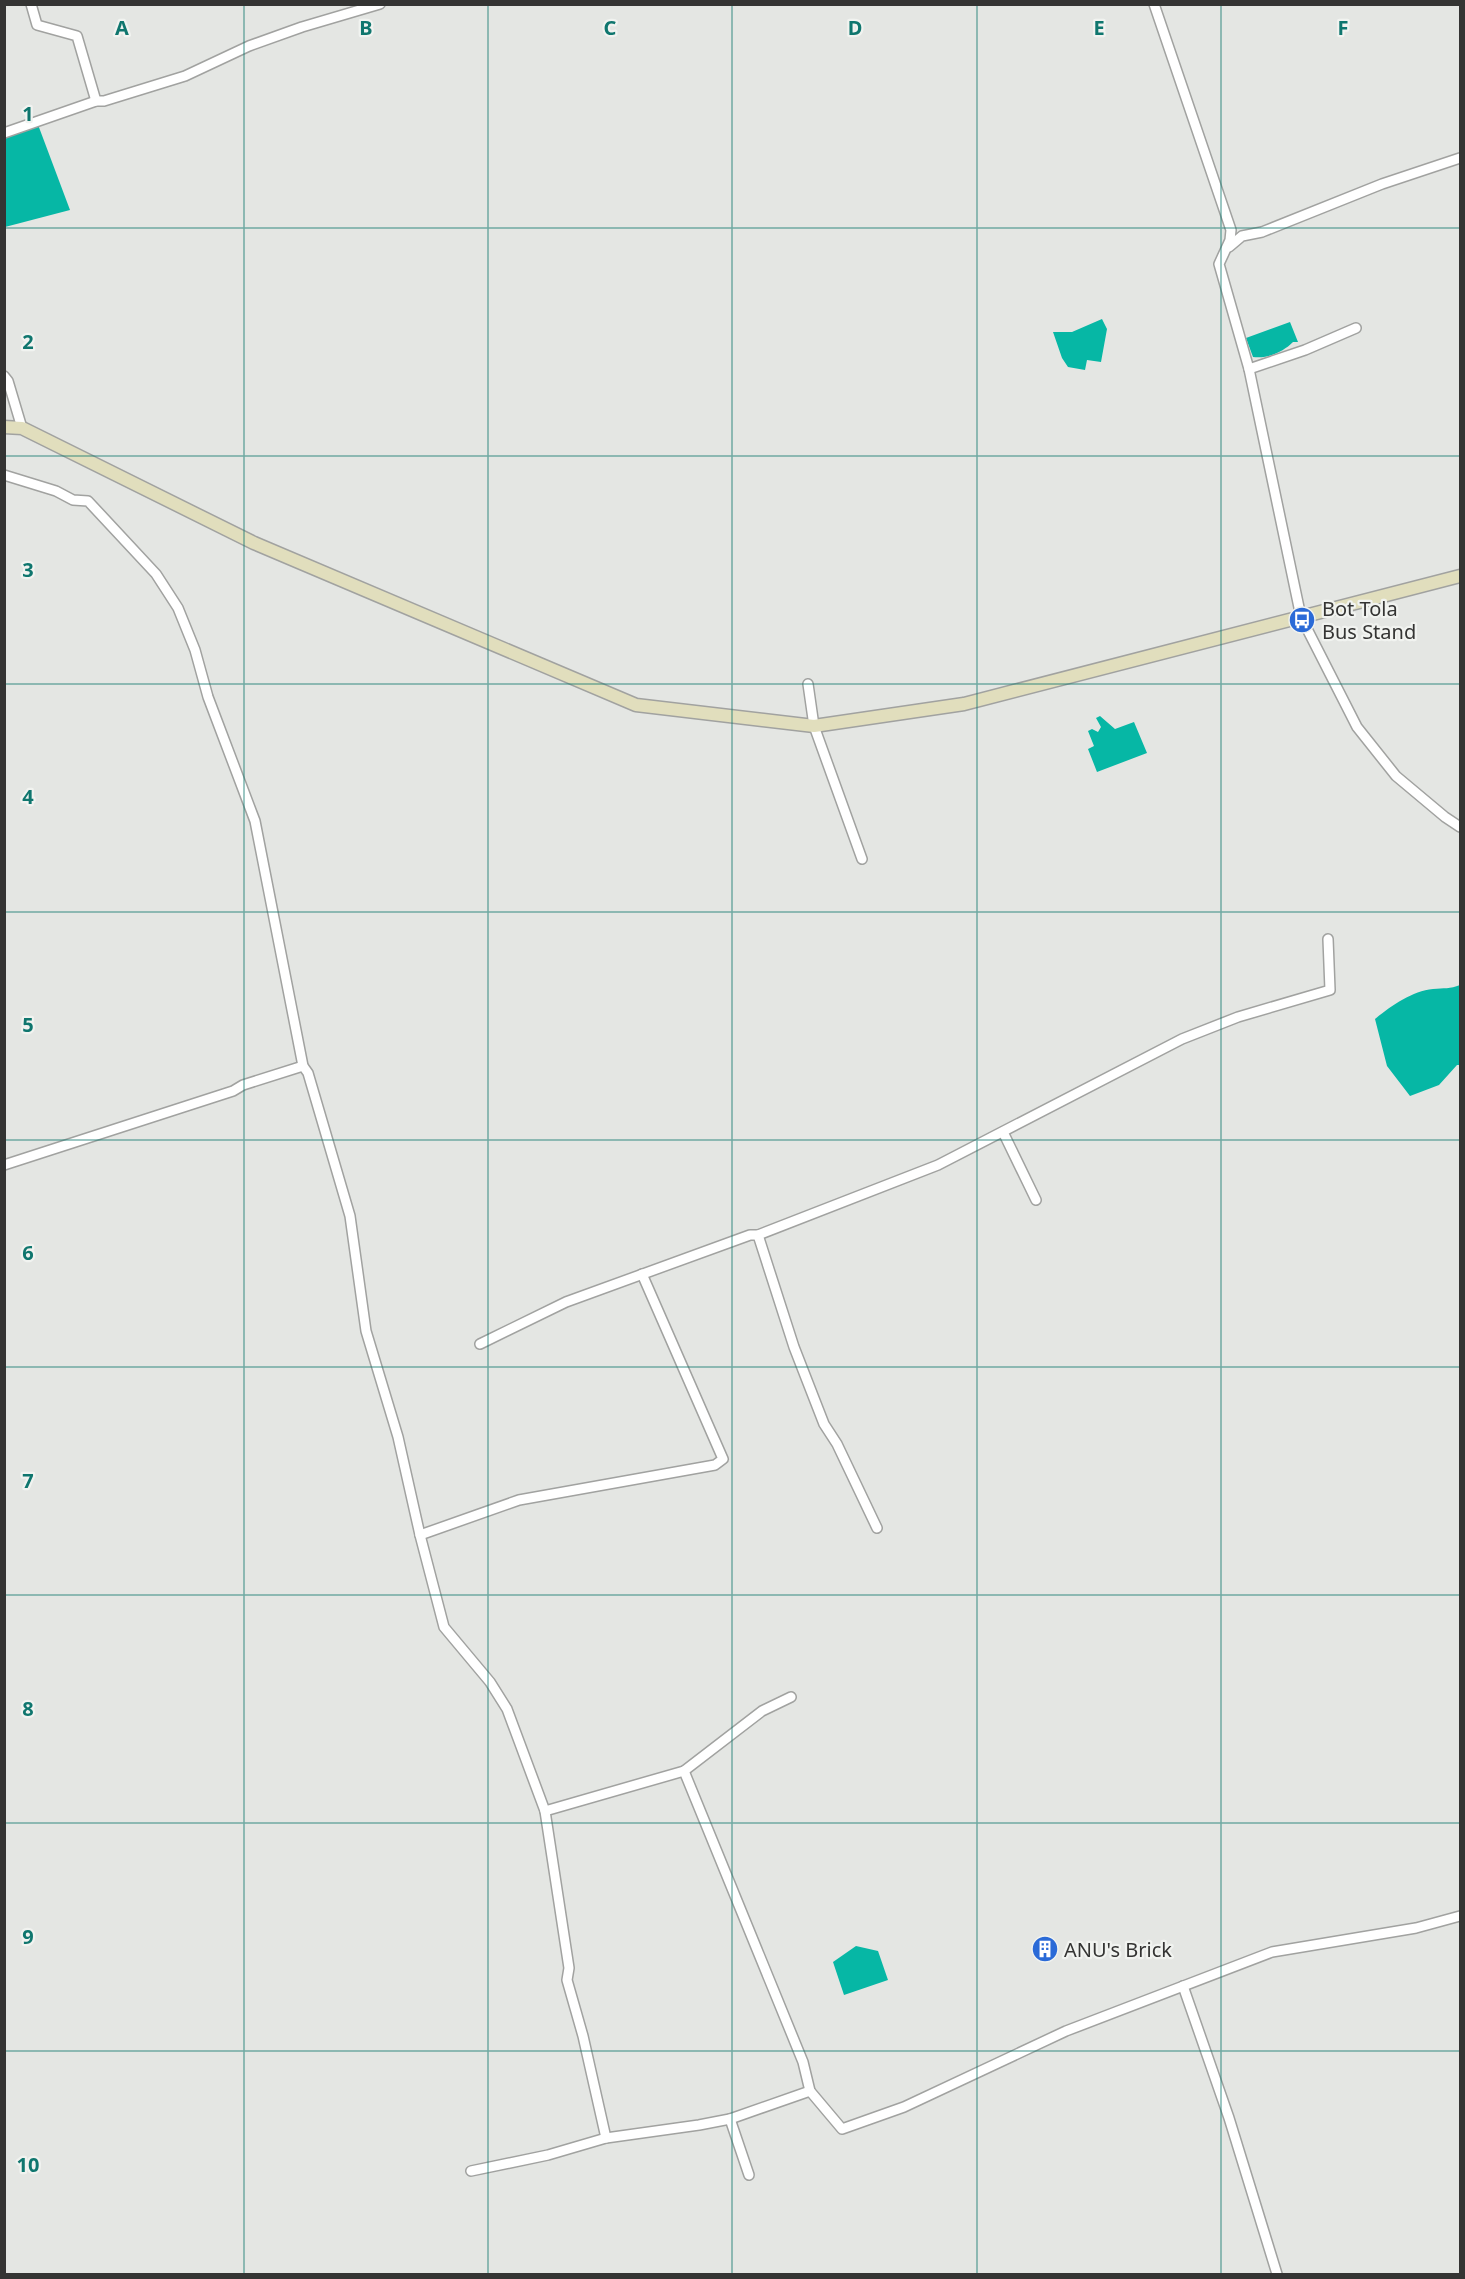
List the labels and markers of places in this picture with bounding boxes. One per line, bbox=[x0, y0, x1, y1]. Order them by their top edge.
place label: Bot Tola Bus Stand bbox=[1322, 595, 1416, 645]
bus stop icon: Bot Tola Bus Stand bbox=[1287, 605, 1317, 635]
building icon: ANU's Brick bbox=[1030, 1934, 1060, 1964]
place label: ANU's Brick bbox=[1064, 1936, 1172, 1963]

